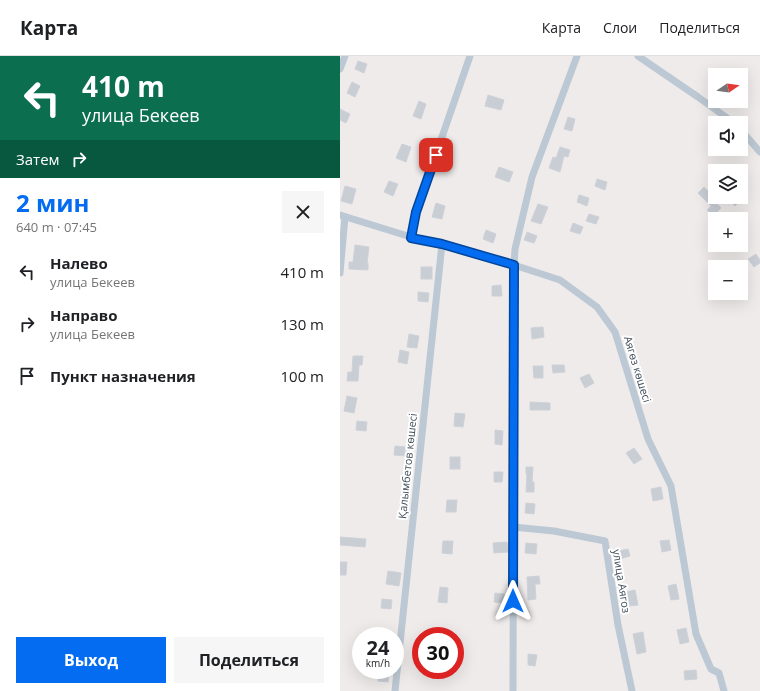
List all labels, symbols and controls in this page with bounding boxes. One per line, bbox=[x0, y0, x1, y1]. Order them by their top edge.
text: Карта bbox=[20, 15, 78, 41]
text: Карта bbox=[542, 18, 581, 37]
text: Слои bbox=[603, 18, 637, 37]
text: Поделиться bbox=[659, 18, 740, 37]
text: 410 m bbox=[82, 67, 165, 105]
north arrow bbox=[708, 68, 748, 108]
map controls bbox=[708, 68, 748, 300]
icon: left bbox=[16, 72, 68, 124]
text: улица Бекеев bbox=[82, 103, 200, 127]
button: sound bbox=[708, 116, 748, 156]
pin bbox=[419, 138, 453, 172]
icon: arrive bbox=[425, 144, 447, 166]
icon: right bbox=[68, 148, 90, 170]
text: Затем bbox=[16, 149, 60, 169]
button: layers bbox=[708, 164, 748, 204]
text: 2 мин bbox=[16, 186, 89, 219]
button: close bbox=[282, 191, 324, 233]
button: + bbox=[708, 212, 748, 252]
text: 640 m · 07:45 bbox=[16, 218, 97, 236]
text: Налево bbox=[50, 253, 108, 273]
button: − bbox=[708, 260, 748, 300]
icon: left bbox=[16, 261, 38, 283]
text: 410 m bbox=[280, 262, 324, 282]
text: улица Бекеев bbox=[50, 273, 135, 291]
text: Направо bbox=[50, 305, 118, 325]
icon: right bbox=[16, 313, 38, 335]
text: 130 m bbox=[280, 314, 324, 334]
text: улица Бекеев bbox=[50, 325, 135, 343]
street label: Аягөз көшесі bbox=[621, 334, 655, 404]
icon: arrive bbox=[16, 365, 38, 387]
text: Пункт назначения bbox=[50, 366, 196, 386]
text: 100 m bbox=[280, 366, 324, 386]
street label: Қалымбетов көшесі bbox=[394, 412, 420, 520]
street label: улица Аягоз bbox=[610, 548, 634, 614]
position arrow bbox=[492, 580, 534, 622]
speed limit sign: 30 bbox=[412, 627, 464, 679]
text: 24 bbox=[367, 634, 389, 661]
button: Выход bbox=[16, 637, 166, 683]
button: Поделиться bbox=[174, 637, 324, 683]
text: km/h bbox=[366, 656, 390, 670]

